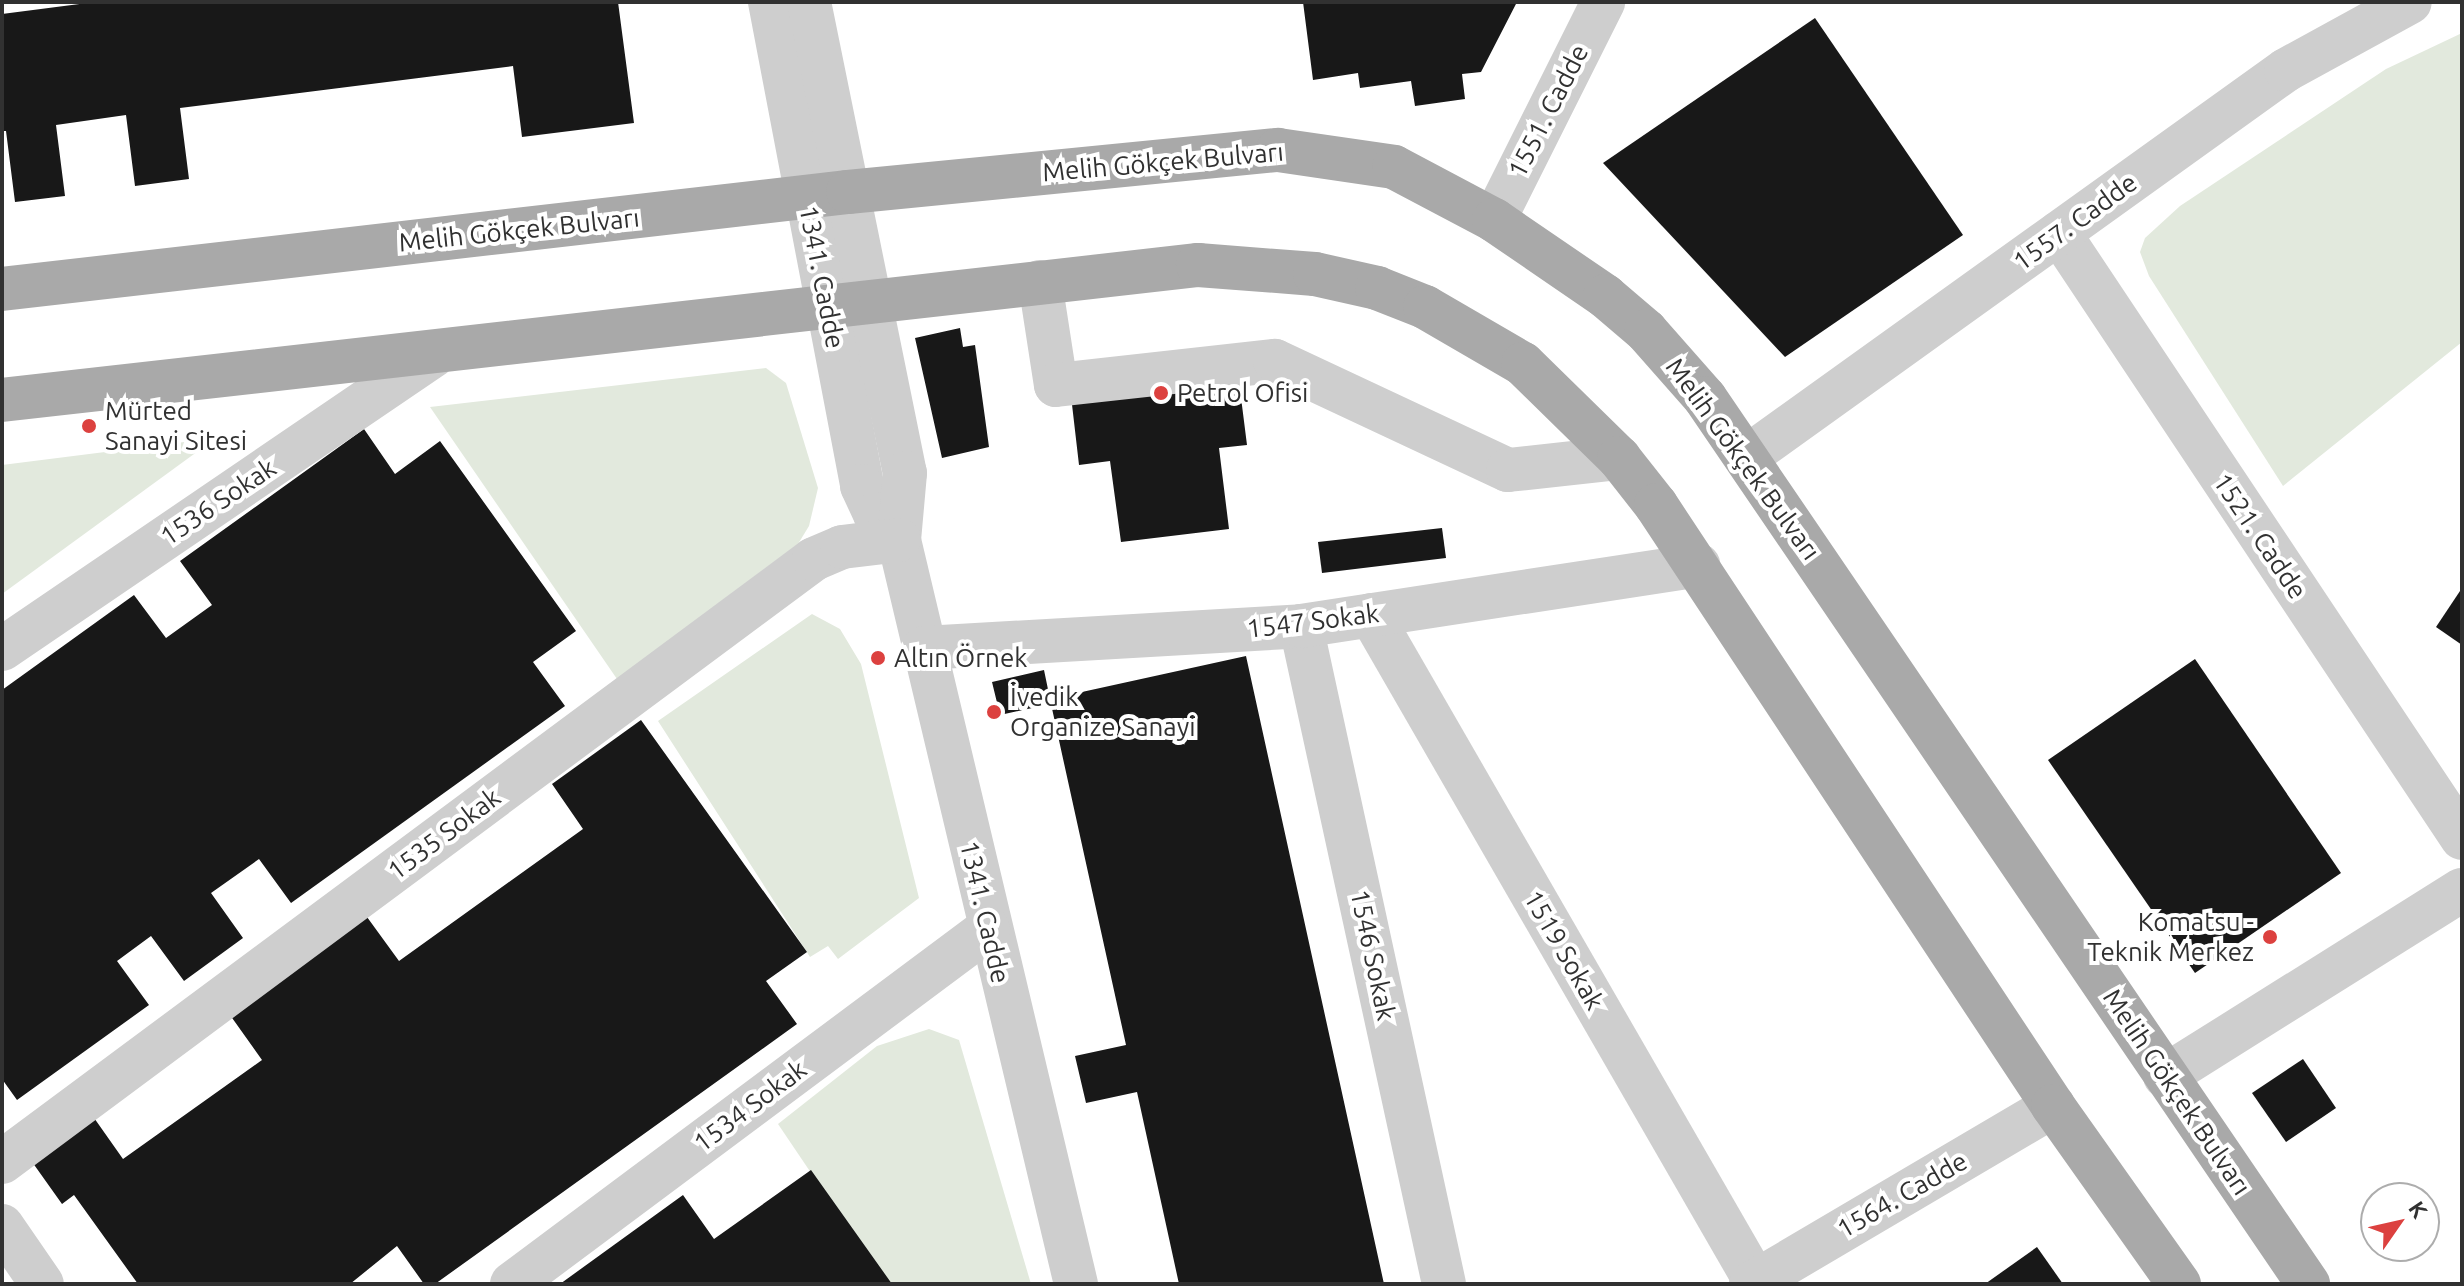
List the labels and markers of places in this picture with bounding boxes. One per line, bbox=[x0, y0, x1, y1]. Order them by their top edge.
place label: Petrol Ofisi bbox=[1177, 377, 1308, 409]
marker: Petrol Ofisi bbox=[1152, 384, 1170, 402]
place label: Mürted Sanayi Sitesi bbox=[105, 395, 247, 456]
marker: Mürted Sanayi Sitesi bbox=[80, 417, 98, 435]
place label: Altın Örnek bbox=[894, 642, 1027, 674]
marker: Altın Örnek bbox=[869, 649, 887, 667]
place label: İvedik Organize Sanayi bbox=[1010, 681, 1196, 742]
marker: İvedik Organize Sanayi bbox=[985, 703, 1003, 721]
place label: Komatsu - Teknik Merkez bbox=[2087, 906, 2254, 968]
marker: Komatsu - Teknik Merkez bbox=[2261, 928, 2279, 946]

